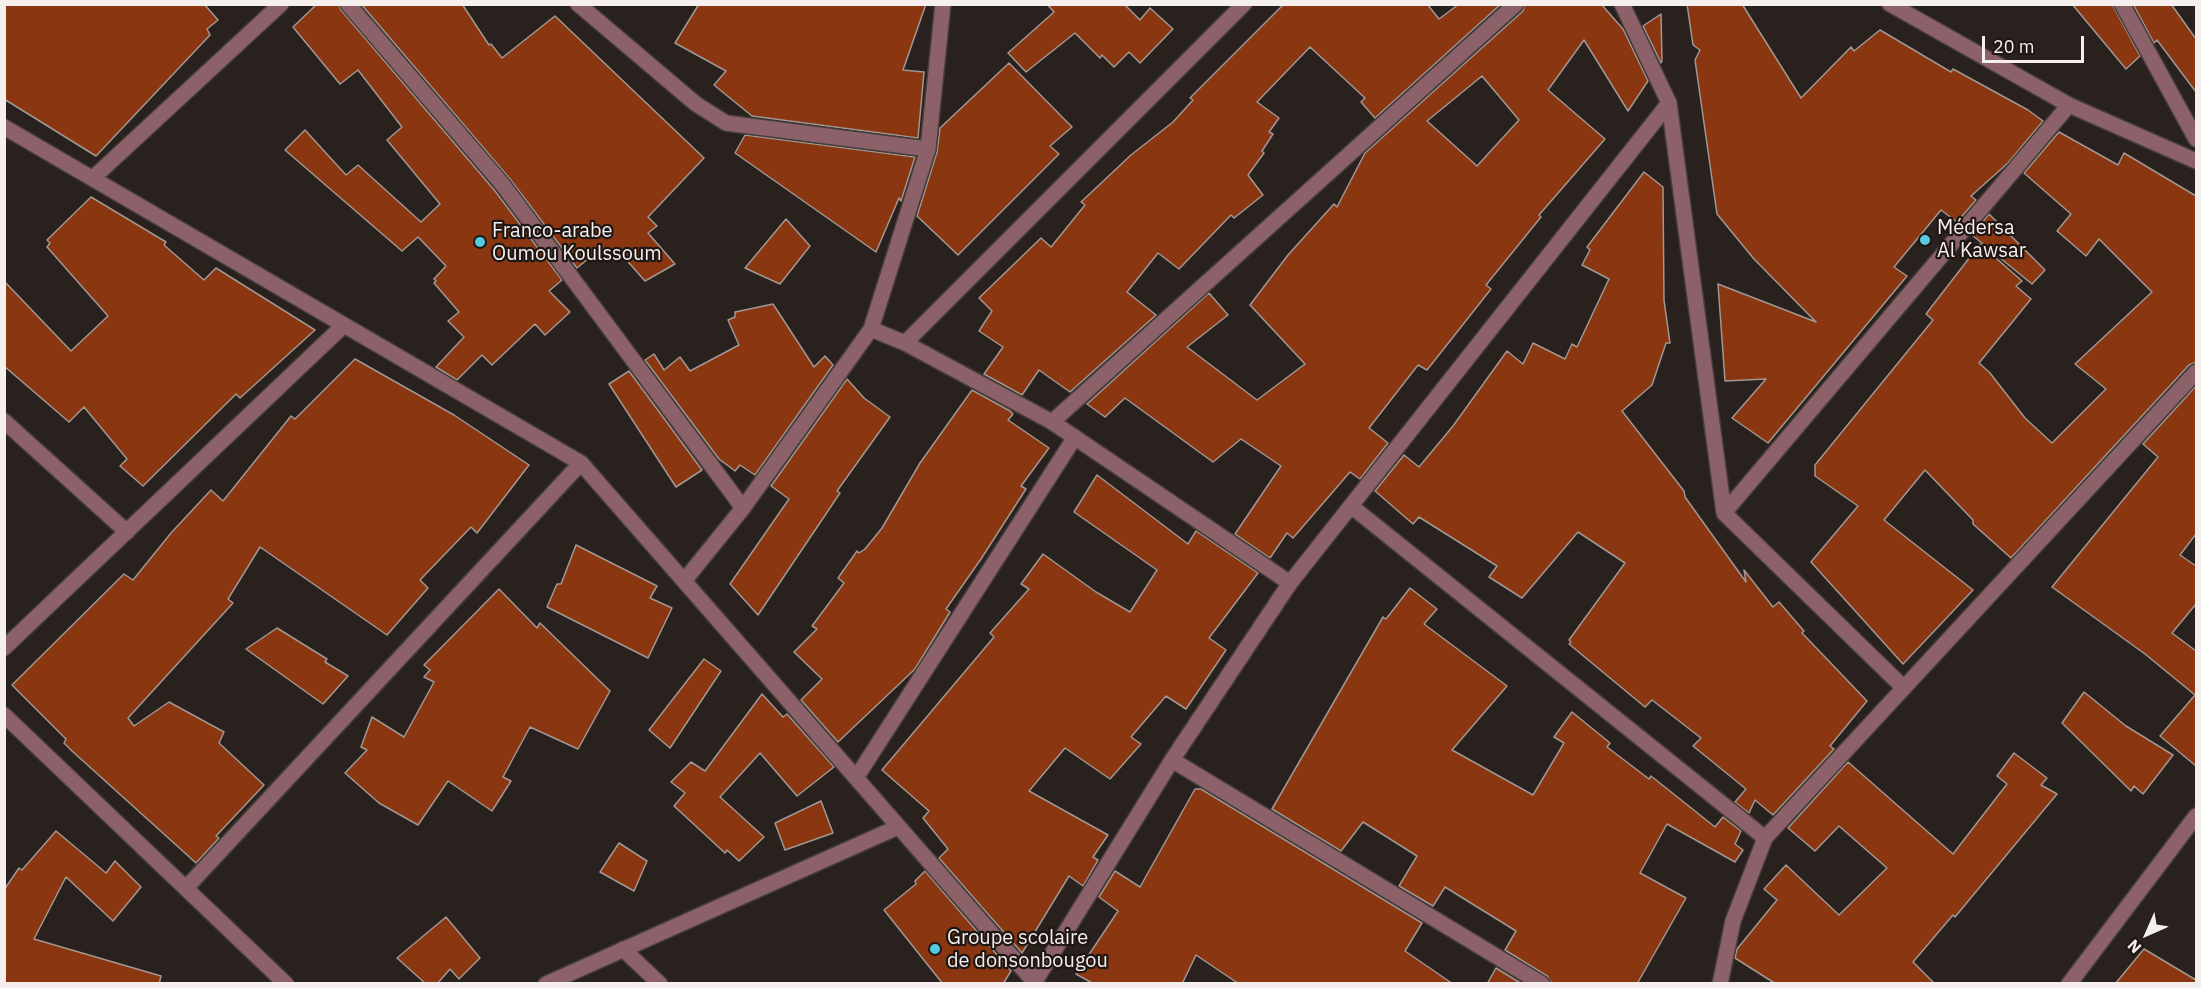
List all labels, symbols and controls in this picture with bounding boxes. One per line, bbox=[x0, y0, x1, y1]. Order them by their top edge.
scale bar bbox=[1985, 24, 2087, 62]
text: 20 m bbox=[1993, 35, 2035, 58]
place label: Médersa Al Kawsar bbox=[1937, 216, 2026, 263]
place label: Franco-arabe Oumou Koulssoum bbox=[492, 219, 662, 266]
marker: Médersa Al Kawsar bbox=[1918, 233, 1932, 247]
marker: Franco-arabe Oumou Koulssoum bbox=[473, 235, 487, 249]
north arrow bbox=[2117, 904, 2177, 964]
place label: Groupe scolaire de donsonbougou bbox=[947, 926, 1108, 973]
text: N bbox=[2123, 936, 2145, 958]
marker: Groupe scolaire de donsonbougou bbox=[928, 942, 942, 956]

